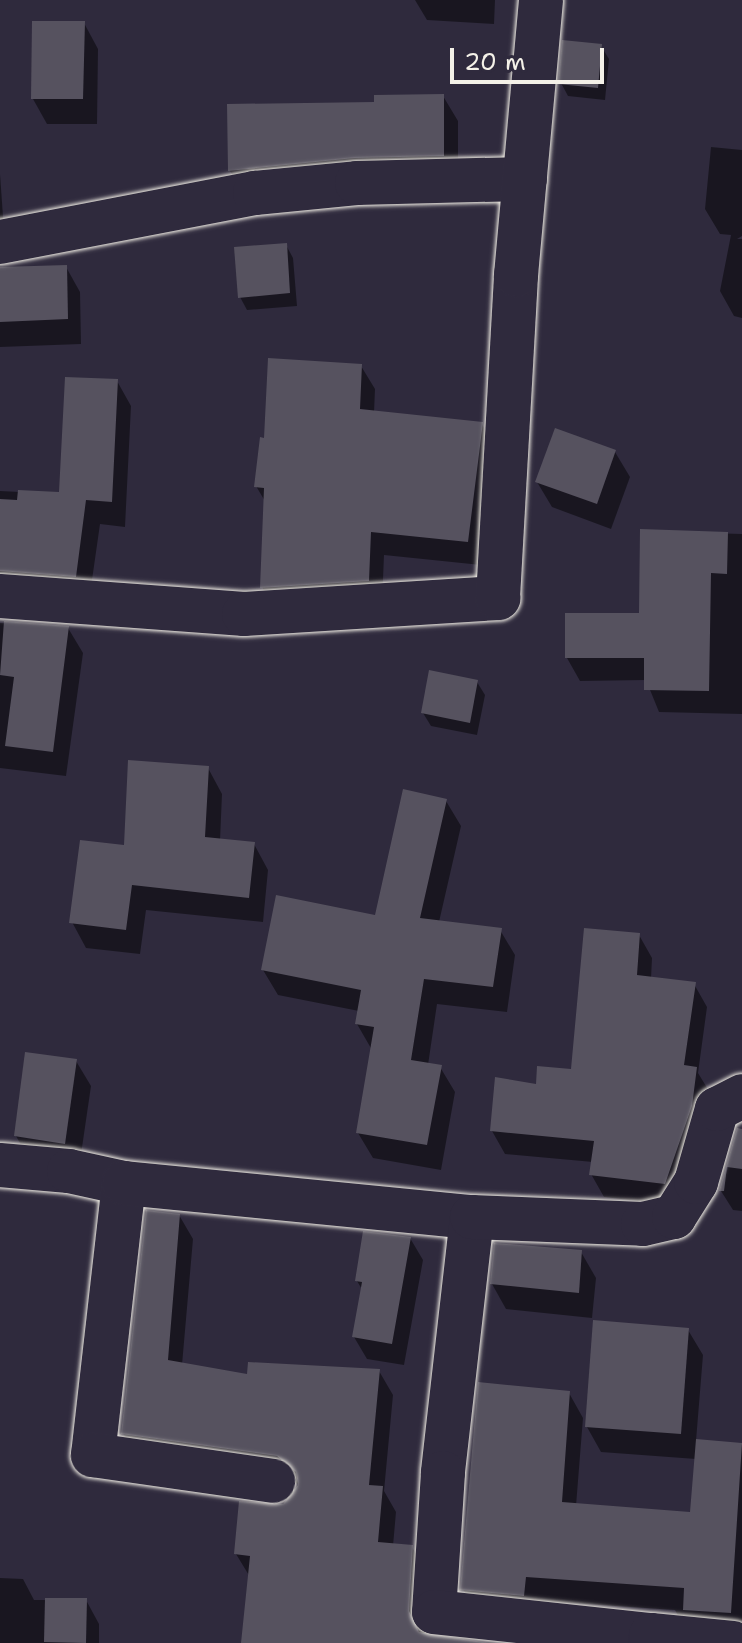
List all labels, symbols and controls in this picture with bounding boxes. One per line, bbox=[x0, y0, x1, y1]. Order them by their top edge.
scale bar bbox=[454, 32, 608, 82]
text: 20 m bbox=[464, 46, 526, 78]

